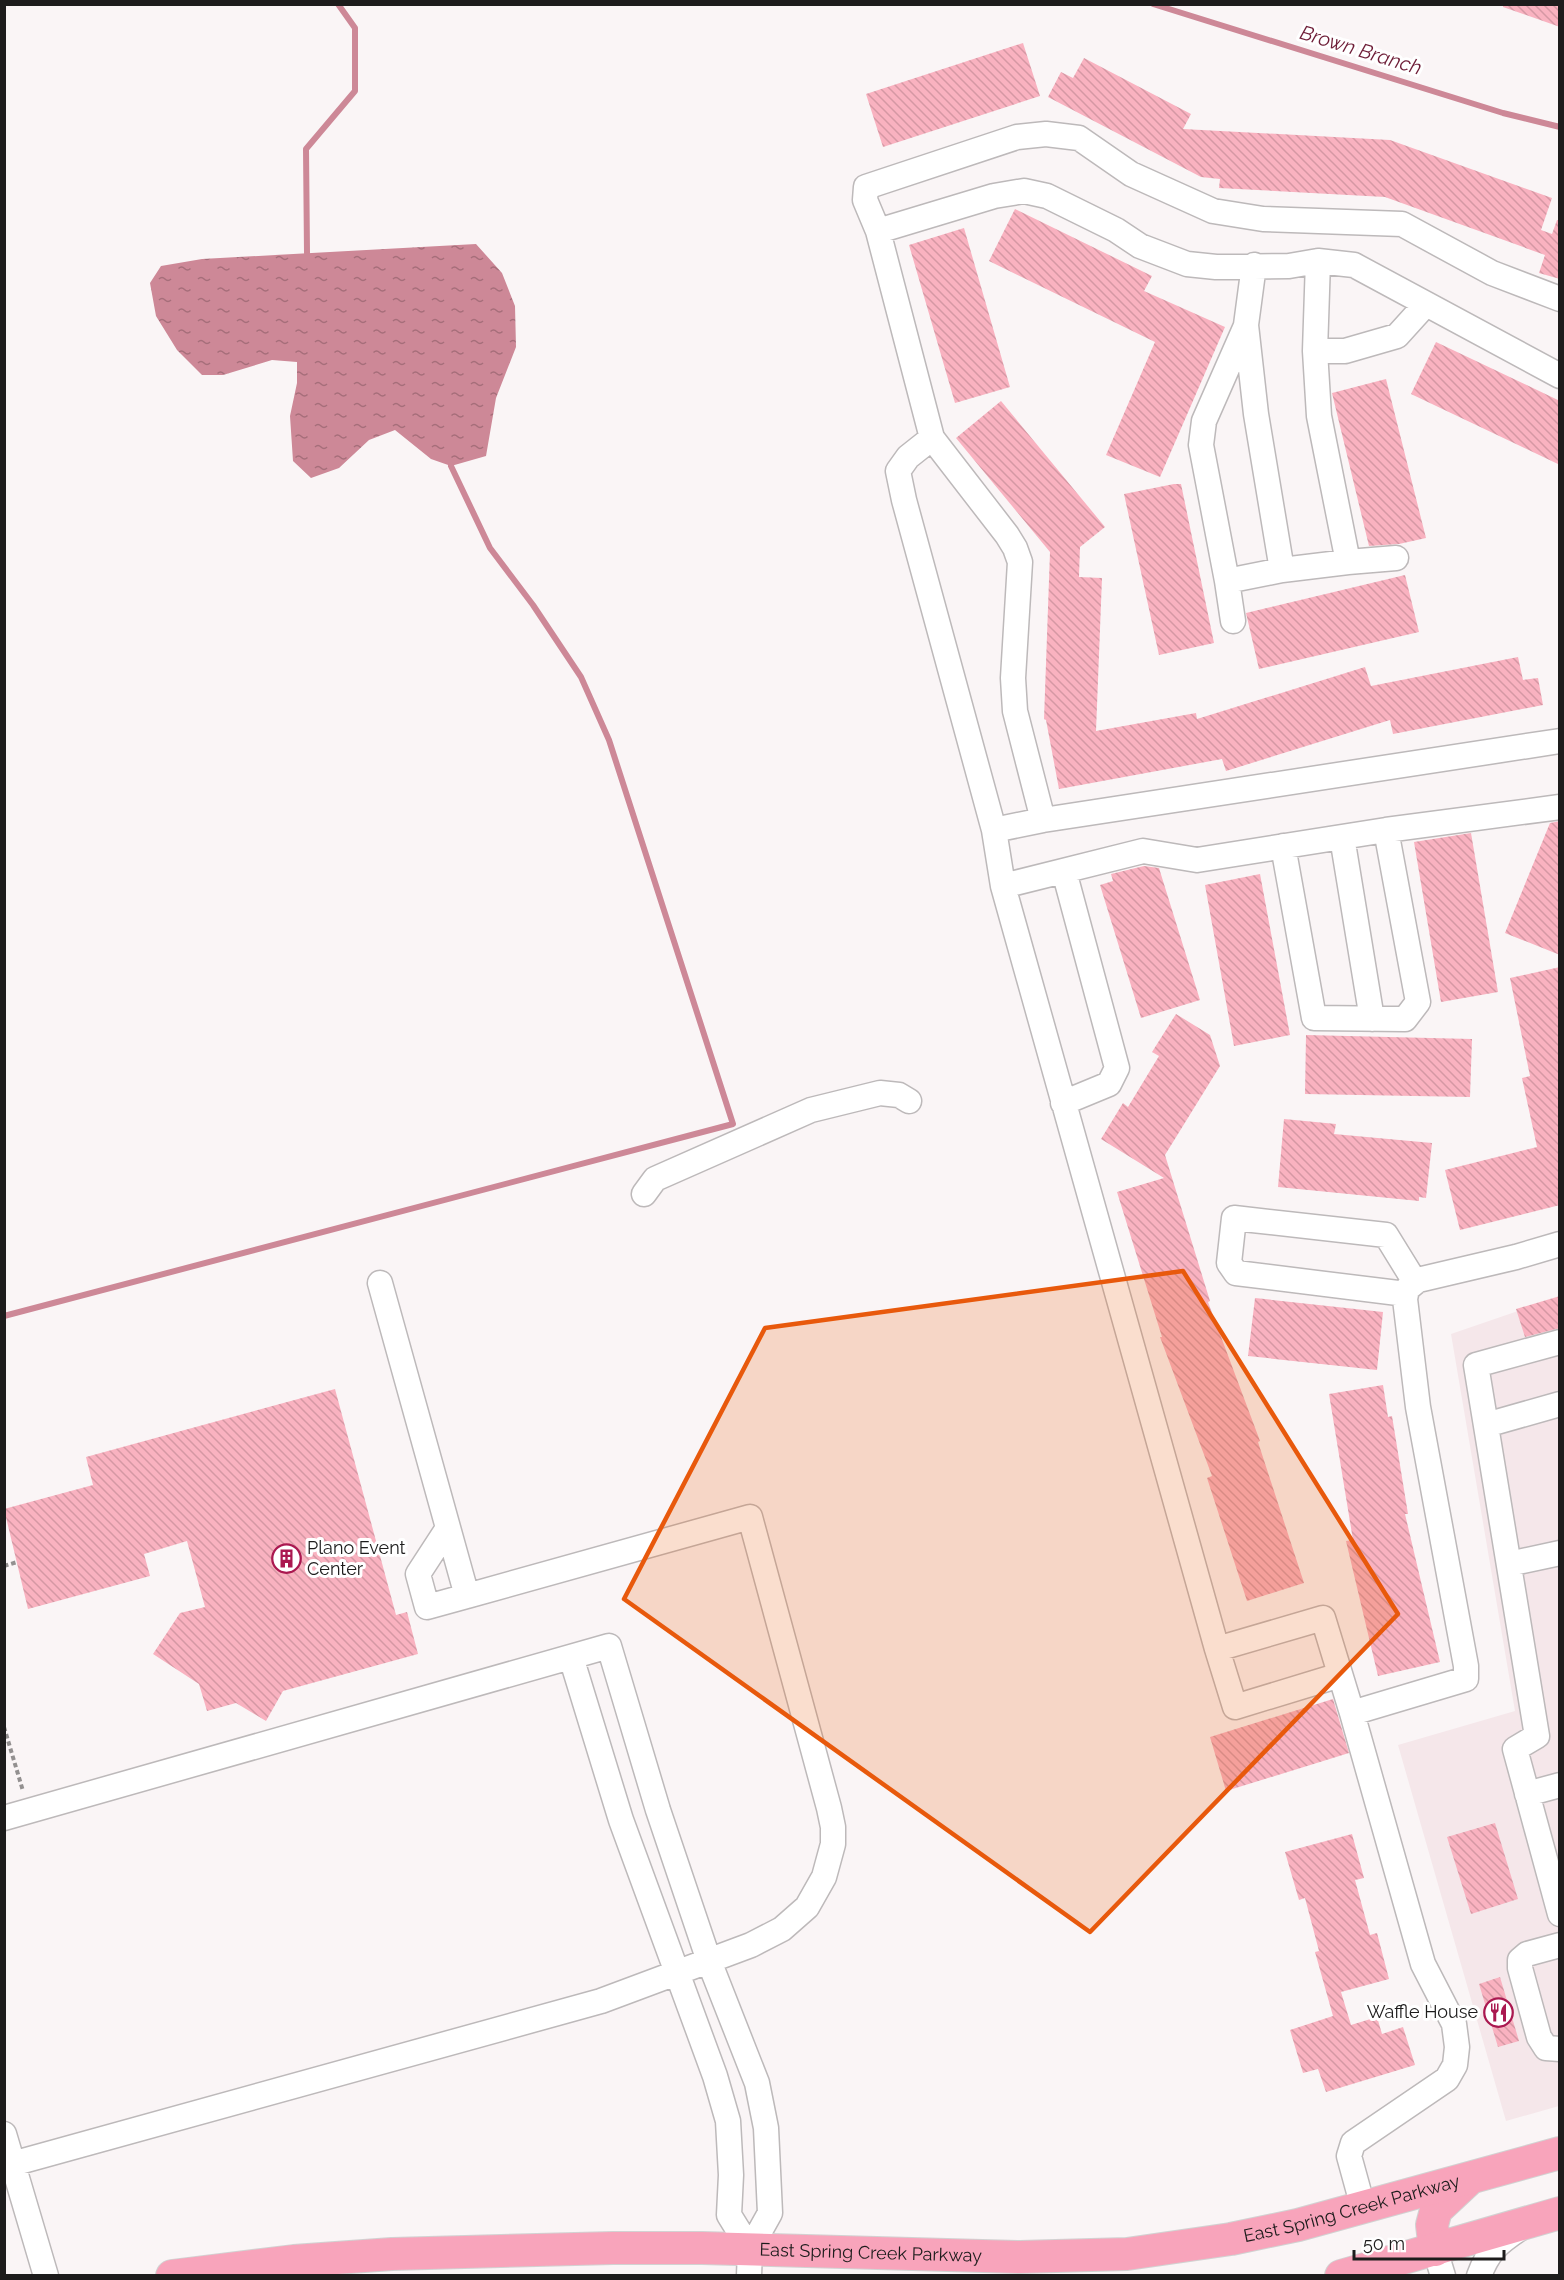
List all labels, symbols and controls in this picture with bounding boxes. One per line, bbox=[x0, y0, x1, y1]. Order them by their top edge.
water label: Brown Branch bbox=[1297, 20, 1425, 80]
place label: Plano Event Center bbox=[307, 1537, 406, 1579]
building icon: Plano Event Center bbox=[270, 1542, 302, 1574]
restaurant icon: Waffle House bbox=[1483, 1996, 1515, 2028]
place label: Waffle House bbox=[1367, 2001, 1478, 2022]
street label: East Spring Creek Parkway bbox=[1242, 2170, 1462, 2246]
scale bar bbox=[1354, 2223, 1504, 2261]
text: 50 m bbox=[1363, 2233, 1405, 2254]
street label: East Spring Creek Parkway bbox=[759, 2239, 983, 2266]

